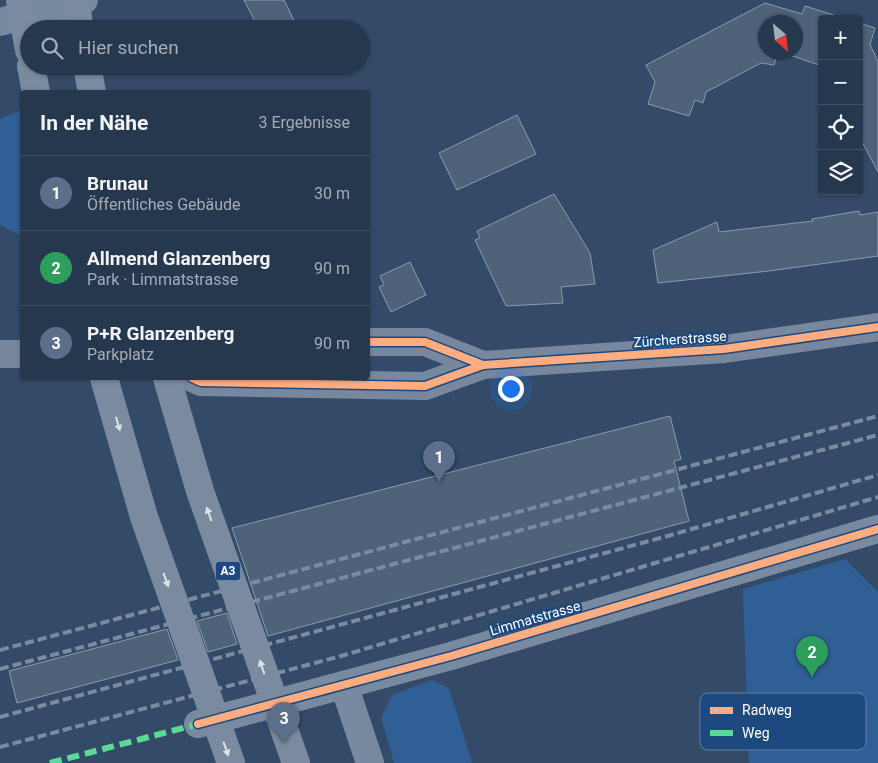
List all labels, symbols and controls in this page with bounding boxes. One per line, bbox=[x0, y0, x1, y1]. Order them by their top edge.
north arrow bbox=[758, 15, 803, 60]
map controls bbox=[818, 15, 863, 195]
button: + bbox=[818, 15, 863, 60]
search box bbox=[20, 20, 370, 75]
icon: search bbox=[38, 34, 66, 62]
text: Hier suchen bbox=[78, 36, 179, 59]
button: − bbox=[818, 60, 863, 105]
button: locate bbox=[818, 105, 863, 150]
text: In der Nähe bbox=[40, 111, 148, 135]
text: 3 Ergebnisse bbox=[258, 113, 350, 132]
button: layers bbox=[818, 150, 863, 195]
text: Brunau bbox=[87, 172, 148, 195]
text: 1 bbox=[51, 184, 61, 203]
text: 30 m bbox=[314, 184, 350, 203]
text: Öffentliches Gebäude bbox=[87, 195, 241, 214]
text: Allmend Glanzenberg bbox=[87, 247, 270, 270]
text: 2 bbox=[51, 259, 61, 278]
text: 90 m bbox=[314, 259, 350, 278]
text: Park · Limmatstrasse bbox=[87, 270, 238, 289]
text: P+R Glanzenberg bbox=[87, 322, 234, 345]
street label: Zürcherstrasse bbox=[633, 328, 727, 350]
text: 3 bbox=[51, 334, 61, 353]
text: 90 m bbox=[314, 334, 350, 353]
text: Parkplatz bbox=[87, 345, 154, 364]
your location bbox=[498, 376, 524, 402]
one-way arrow bbox=[114, 417, 122, 432]
pin: 1 bbox=[423, 441, 455, 482]
one-way arrow bbox=[204, 506, 212, 521]
road number: A3 bbox=[216, 562, 240, 580]
one-way arrow bbox=[163, 572, 170, 587]
street label: Limmatstrasse bbox=[488, 597, 582, 639]
pin: 2 bbox=[796, 636, 828, 677]
one-way arrow bbox=[258, 660, 265, 675]
legend bbox=[700, 693, 866, 750]
pin: 3 bbox=[268, 702, 300, 743]
text: Radweg bbox=[742, 702, 792, 718]
text: Weg bbox=[742, 725, 770, 741]
one-way arrow bbox=[222, 742, 230, 757]

